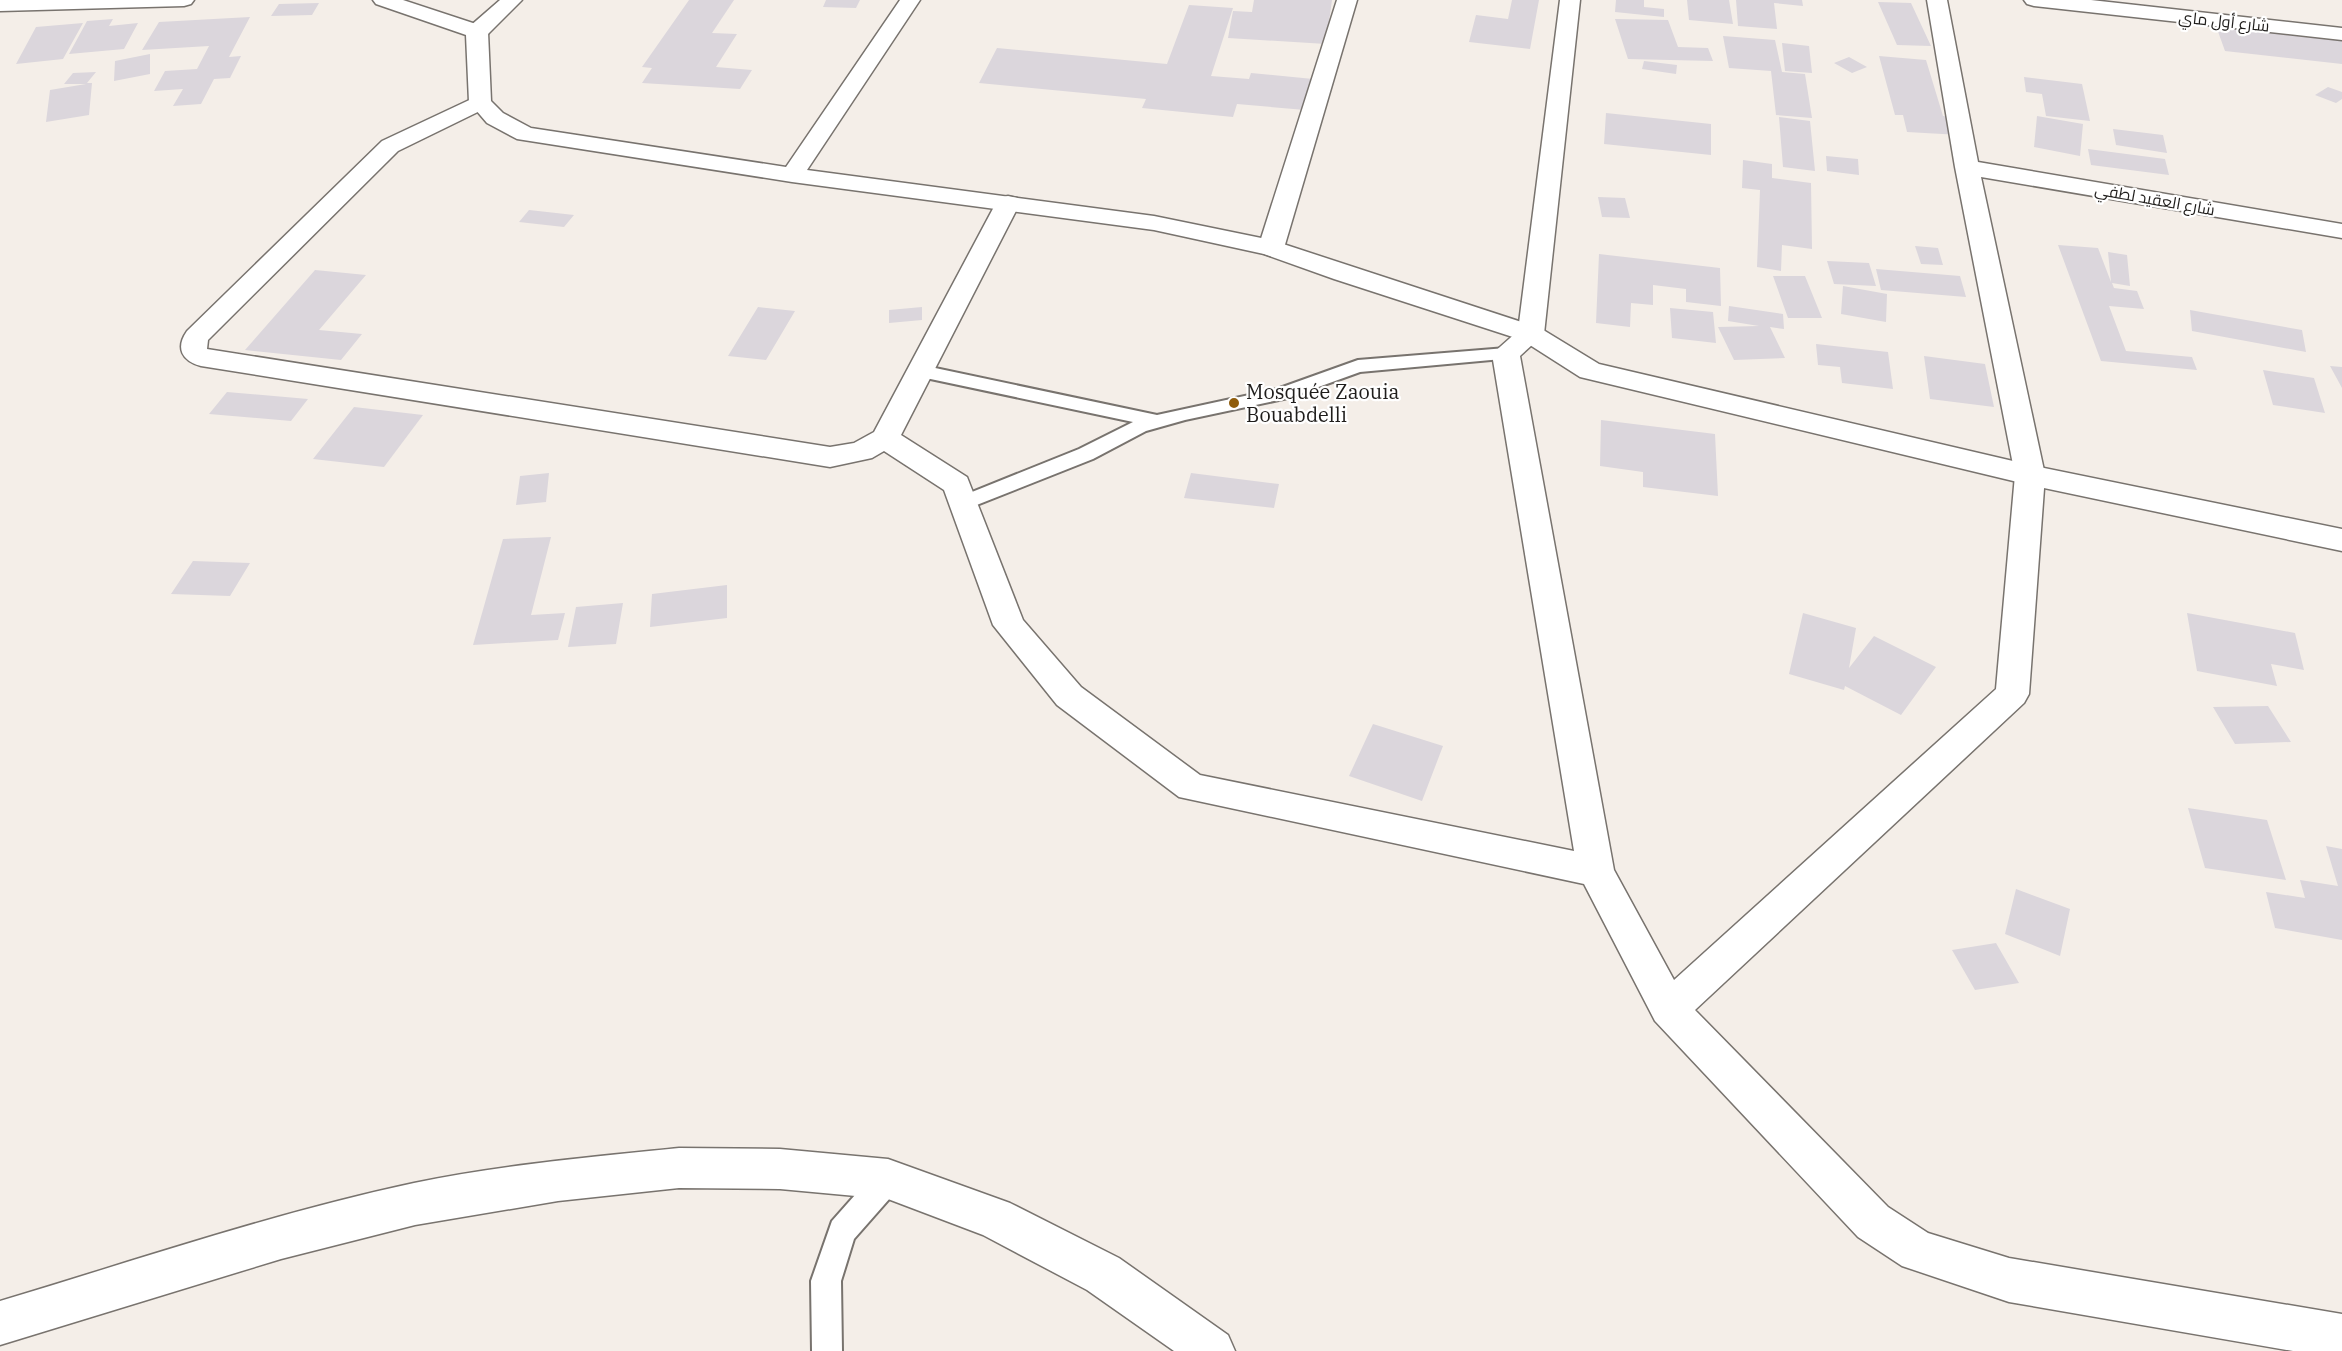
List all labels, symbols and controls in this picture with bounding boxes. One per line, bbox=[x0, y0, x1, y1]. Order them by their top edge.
street label: شارع أول ماي bbox=[2177, 6, 2271, 40]
street label: شارع العقيد لطفي bbox=[2093, 179, 2217, 223]
place label: Mosquée Zaouia Bouabdelli bbox=[1246, 378, 1400, 428]
marker: Mosquée Zaouia Bouabdelli bbox=[1227, 396, 1241, 410]

